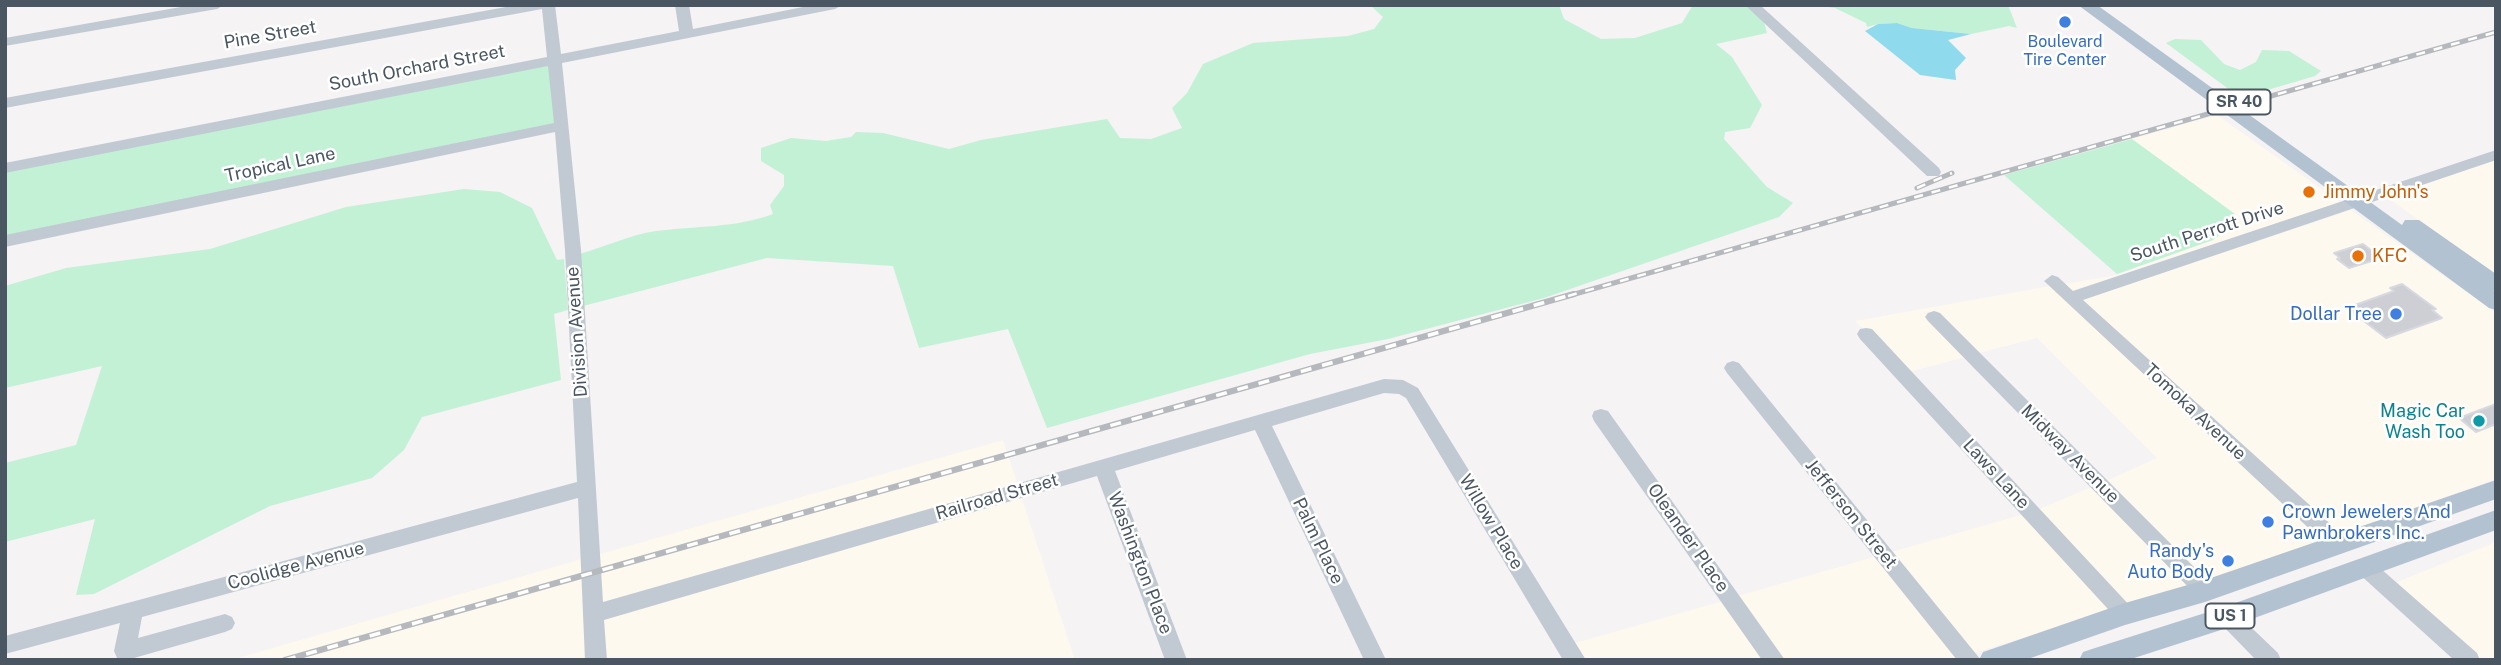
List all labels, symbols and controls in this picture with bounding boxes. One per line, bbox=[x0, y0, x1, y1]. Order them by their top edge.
marker: Boulevard Tire Center bbox=[2057, 14, 2073, 30]
street label: Pine Street bbox=[222, 16, 318, 54]
place label: Boulevard Tire Center bbox=[2024, 32, 2106, 70]
street label: South Orchard Street bbox=[327, 40, 507, 96]
road number: SR 40 bbox=[2208, 90, 2270, 114]
street label: Tropical Lane bbox=[223, 143, 337, 187]
place label: Jimmy John's bbox=[2323, 181, 2429, 203]
marker: Jimmy John's bbox=[2301, 184, 2317, 200]
street label: South Perrott Drive bbox=[2128, 197, 2286, 267]
place label: KFC bbox=[2372, 245, 2407, 267]
marker: KFC bbox=[2350, 248, 2366, 264]
street label: Division Avenue bbox=[562, 266, 592, 398]
place label: Dollar Tree bbox=[2290, 303, 2382, 325]
marker: Dollar Tree bbox=[2388, 306, 2404, 322]
street label: Tomoka Avenue bbox=[2140, 359, 2250, 465]
street label: Midway Avenue bbox=[2016, 400, 2124, 508]
place label: Magic Car Wash Too bbox=[2380, 400, 2465, 442]
marker: Magic Car Wash Too bbox=[2471, 413, 2487, 429]
street label: Laws Lane bbox=[1958, 435, 2034, 513]
street label: Jefferson Street bbox=[1800, 455, 1902, 573]
street label: Railroad Street bbox=[933, 469, 1061, 525]
street label: Willow Place bbox=[1454, 471, 1528, 573]
street label: Oleander Place bbox=[1643, 480, 1733, 596]
street label: Washington Place bbox=[1103, 489, 1177, 637]
street label: Palm Place bbox=[1288, 494, 1348, 588]
place label: Crown Jewelers And Pawnbrokers Inc. bbox=[2282, 501, 2451, 544]
marker: Crown Jewelers And Pawnbrokers Inc. bbox=[2260, 514, 2276, 530]
street label: Coolidge Avenue bbox=[225, 537, 367, 595]
place label: Randy's Auto Body bbox=[2127, 540, 2214, 582]
marker: Randy's Auto Body bbox=[2220, 553, 2236, 569]
road number: US 1 bbox=[2206, 604, 2254, 628]

